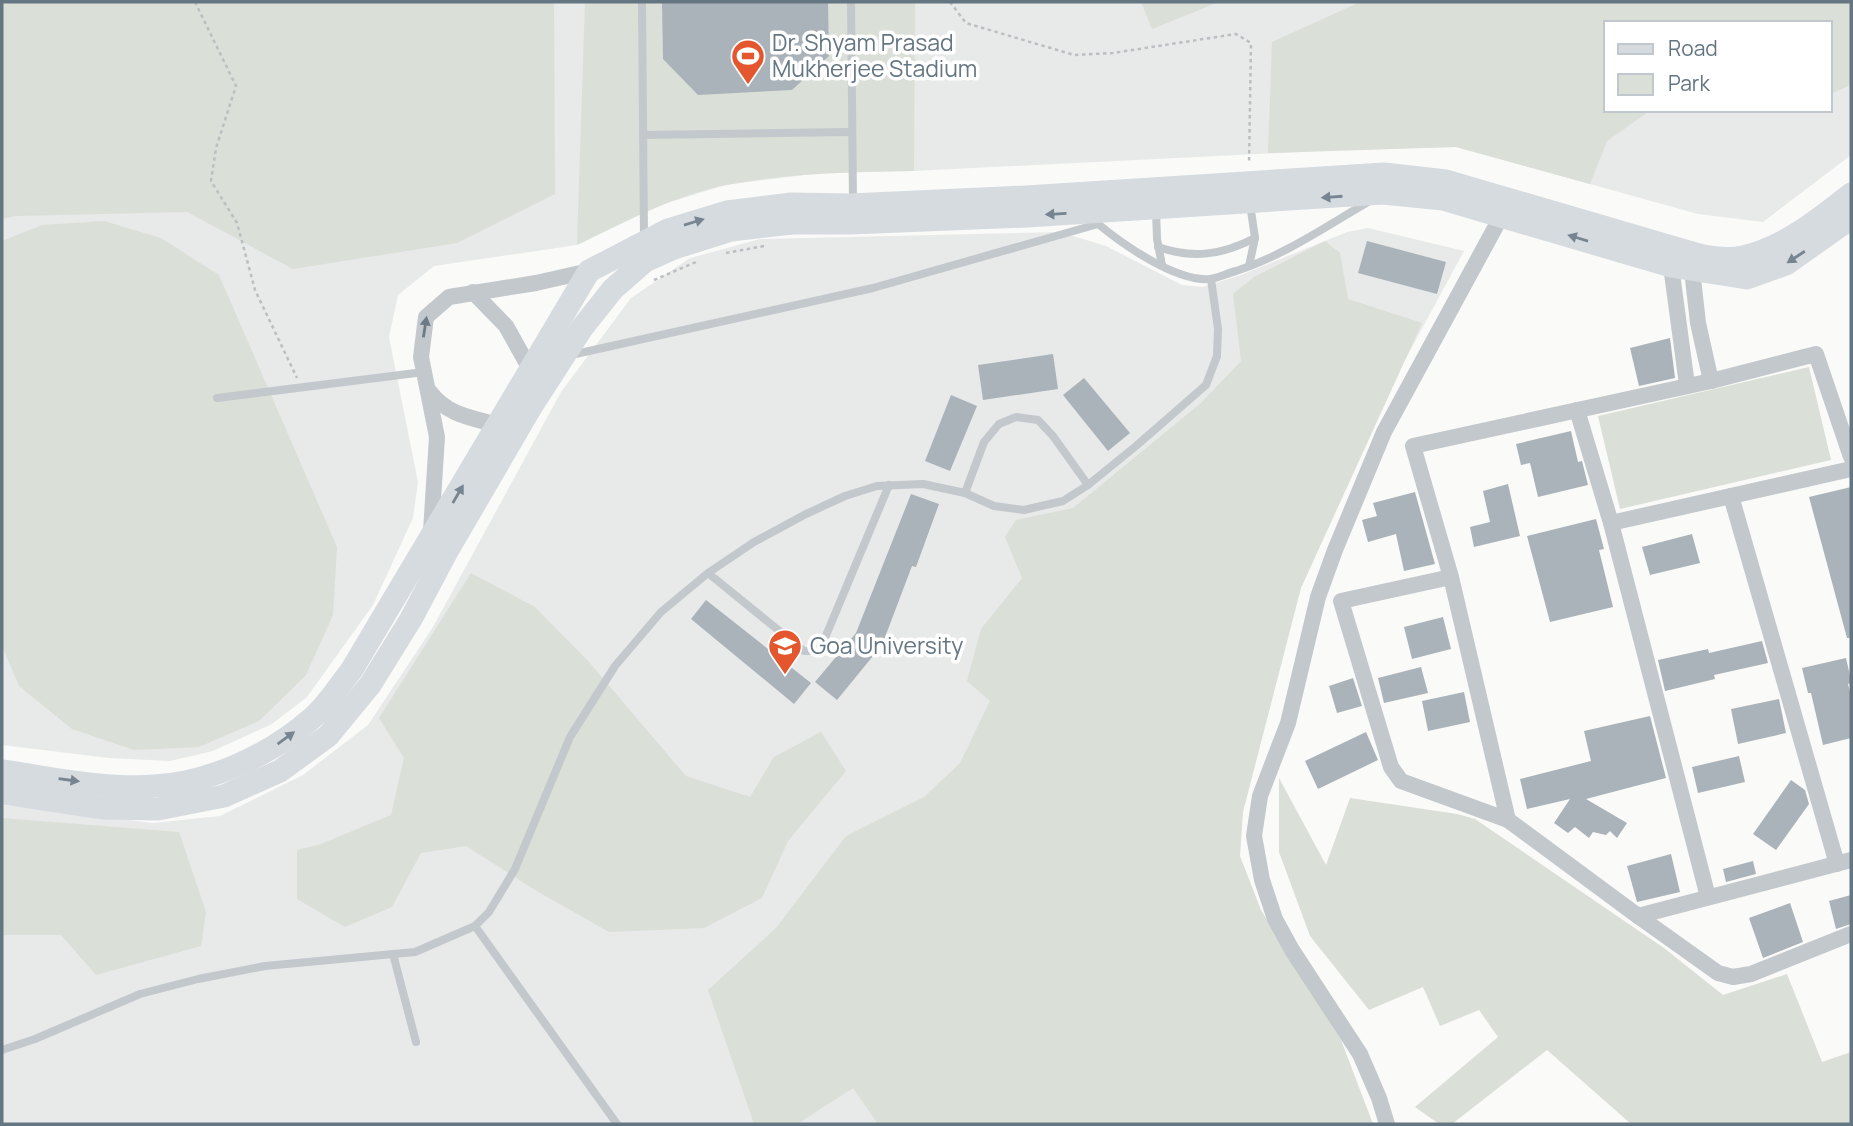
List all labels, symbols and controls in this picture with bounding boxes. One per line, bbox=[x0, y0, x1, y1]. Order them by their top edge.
legend bbox=[1604, 21, 1832, 112]
place label: Dr. Shyam Prasad Mukherjee Stadium bbox=[772, 26, 977, 84]
text: Road bbox=[1668, 34, 1718, 62]
sports icon: Dr. Shyam Prasad Mukherjee Stadium bbox=[729, 37, 767, 86]
text: Park bbox=[1668, 69, 1710, 97]
one-way arrow bbox=[1320, 192, 1342, 203]
one-way arrow bbox=[1044, 209, 1066, 220]
one-way arrow bbox=[684, 216, 705, 227]
one-way arrow bbox=[1567, 232, 1588, 242]
one-way arrow bbox=[1786, 251, 1805, 264]
one-way arrow bbox=[420, 316, 431, 338]
one-way arrow bbox=[452, 484, 464, 503]
school or university icon: Goa University bbox=[766, 627, 804, 676]
place label: Goa University bbox=[810, 629, 963, 661]
one-way arrow bbox=[277, 731, 295, 745]
one-way arrow bbox=[59, 775, 81, 786]

